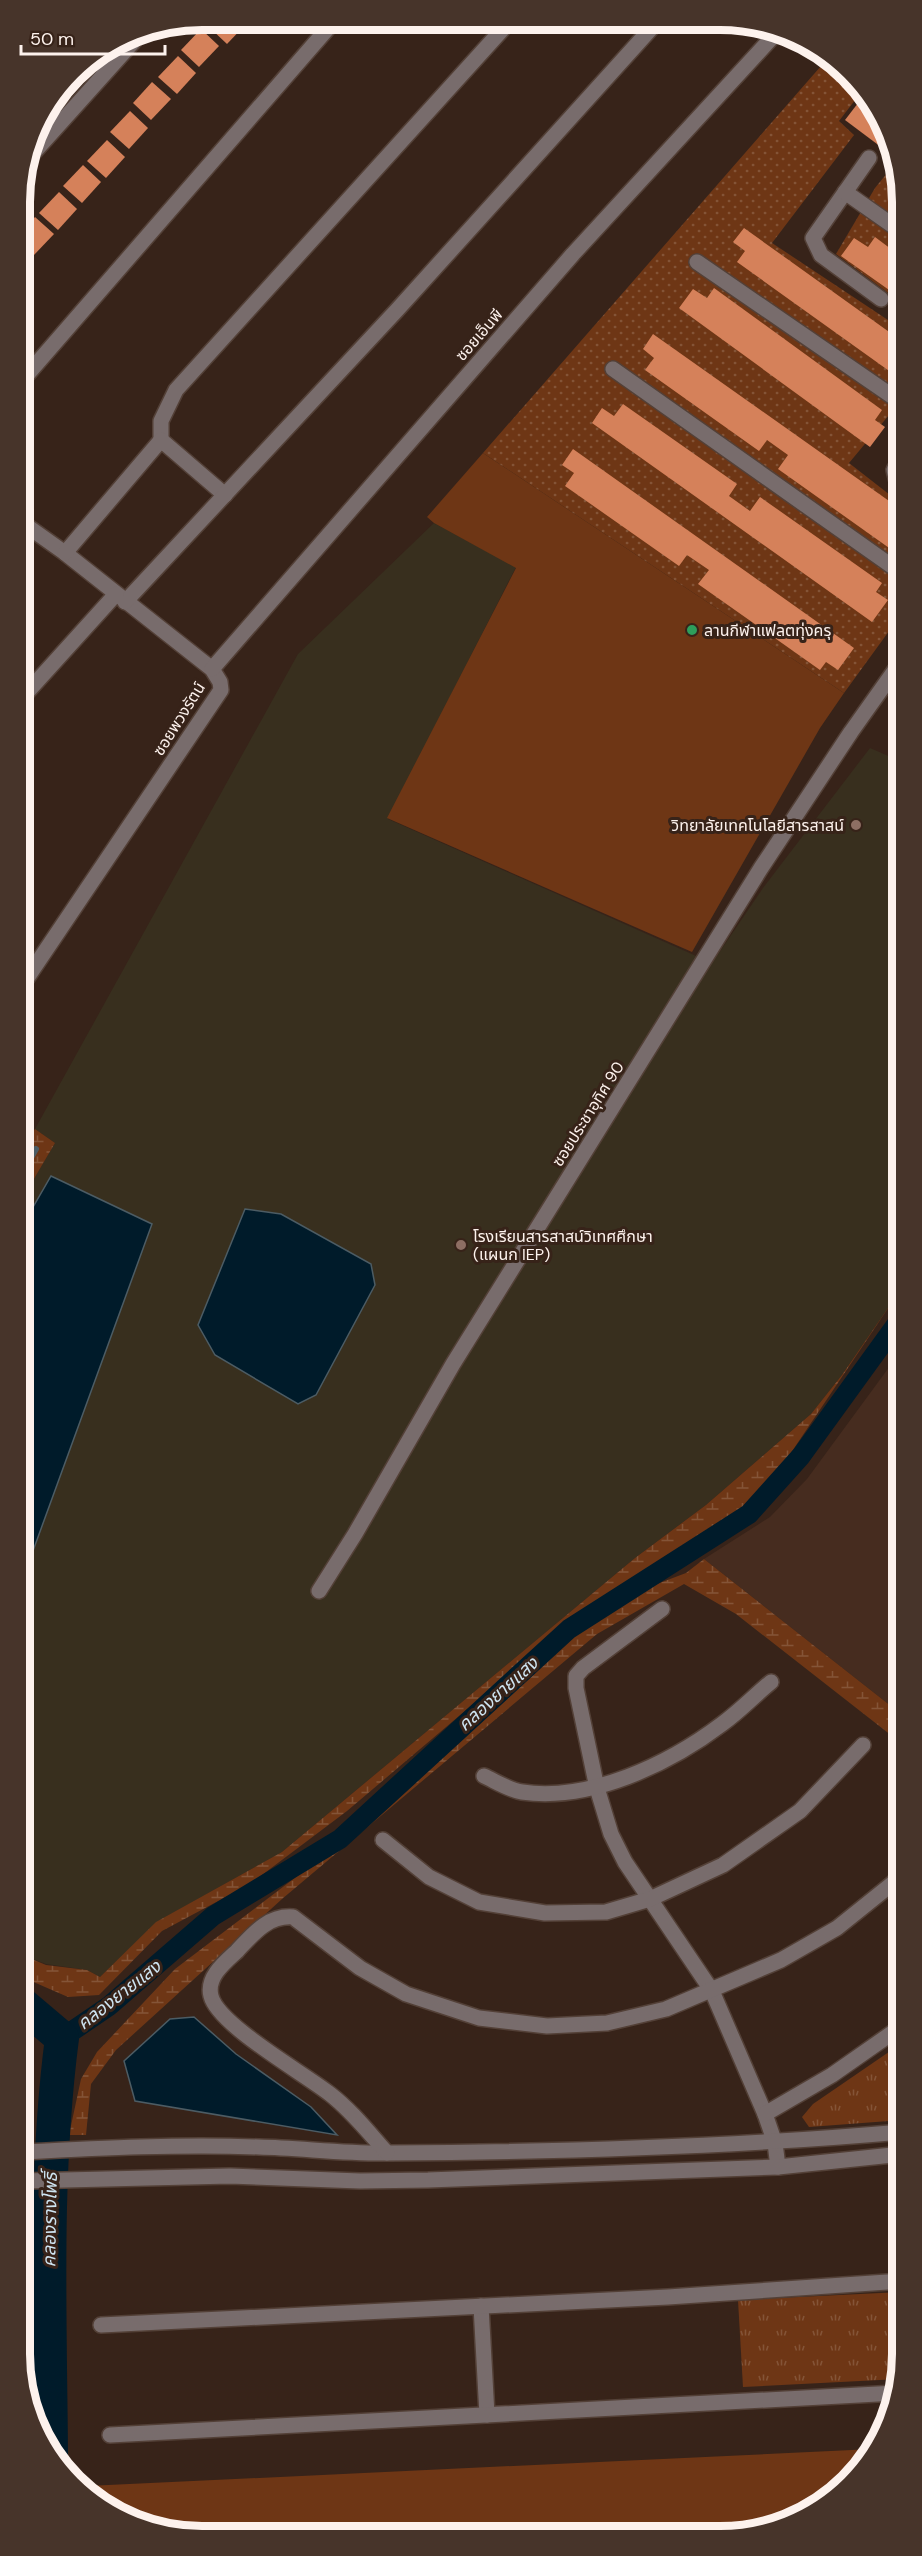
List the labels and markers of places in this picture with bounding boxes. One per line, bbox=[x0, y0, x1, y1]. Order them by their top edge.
place label: ลานกีฬาแฟลตทุ่งครุ bbox=[704, 620, 831, 641]
marker: ลานกีฬาแฟลตทุ่งครุ bbox=[685, 623, 699, 637]
place label: วิทยาลัยเทคโนโลยีสารสาสน์ bbox=[670, 815, 844, 836]
marker: วิทยาลัยเทคโนโลยีสารสาสน์ bbox=[849, 818, 863, 832]
place label: โรงเรียนสารสาสน์วิเทศศึกษา (แผนก IEP) bbox=[473, 1226, 653, 1265]
marker: โรงเรียนสารสาสน์วิเทศศึกษา (แผนก IEP) bbox=[454, 1238, 468, 1252]

